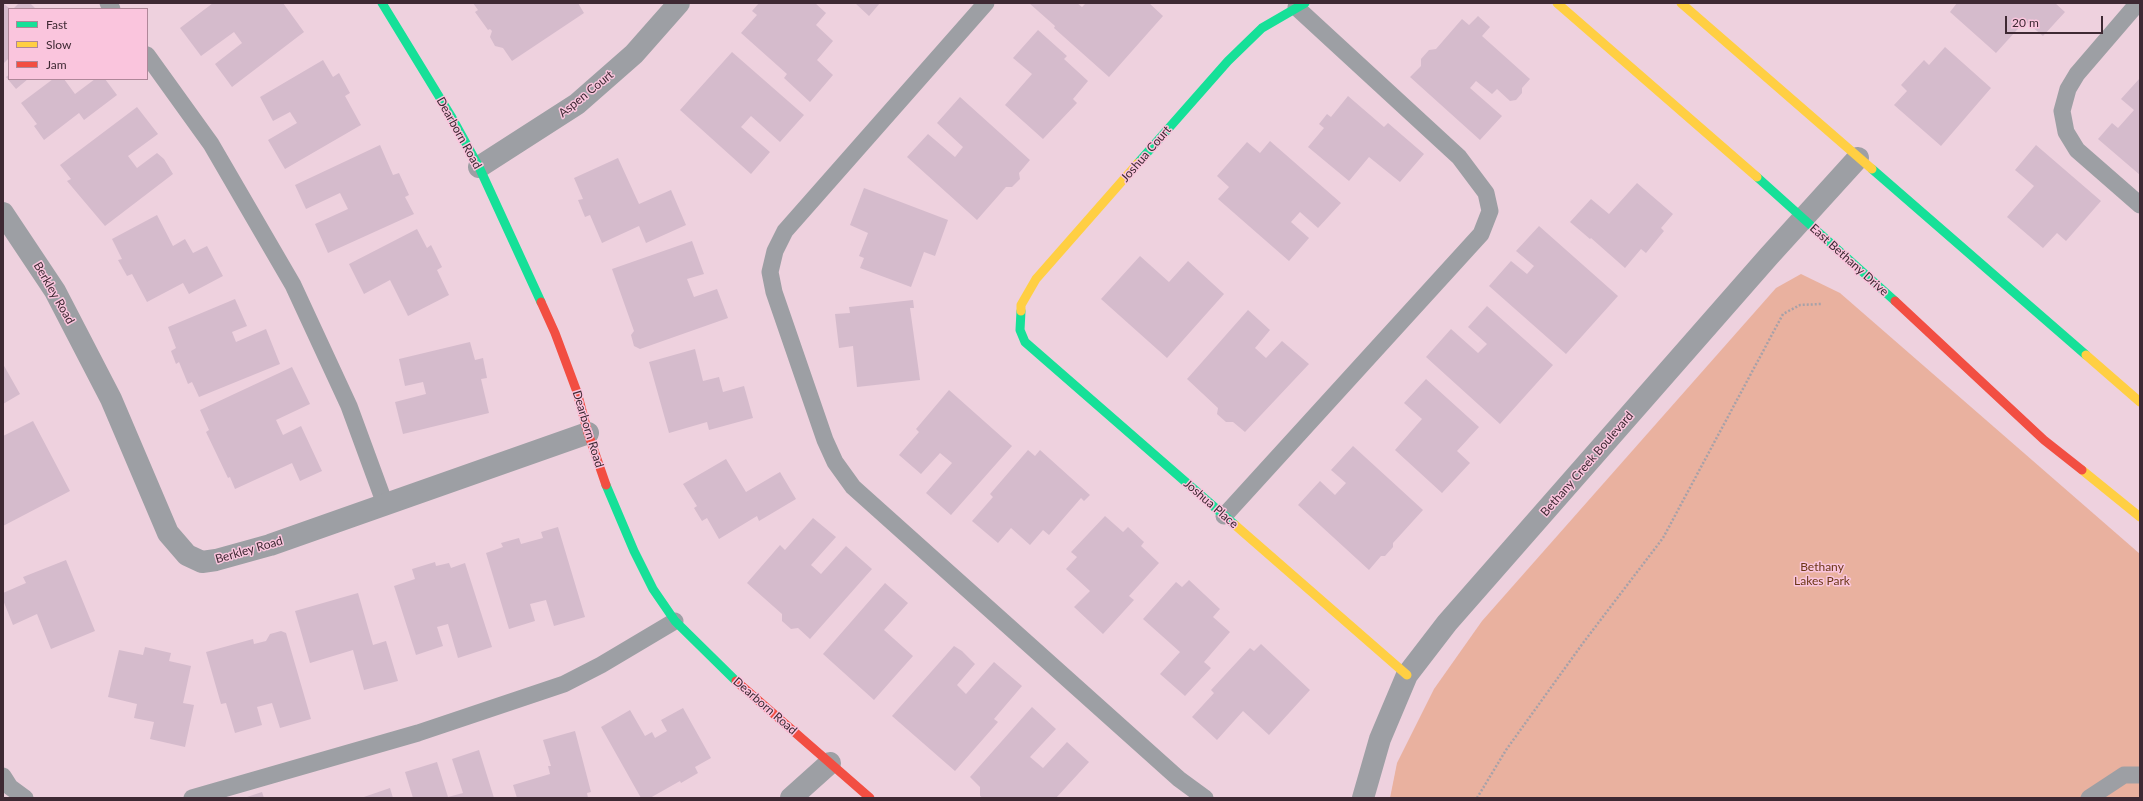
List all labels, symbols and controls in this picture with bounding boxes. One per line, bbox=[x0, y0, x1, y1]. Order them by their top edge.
legend bbox=[8, 8, 148, 80]
scale bar bbox=[2007, 8, 2105, 34]
text: 20 m bbox=[2012, 15, 2039, 30]
text: Fast bbox=[46, 17, 67, 32]
text: Slow bbox=[46, 37, 71, 52]
text: Jam bbox=[46, 57, 67, 72]
street label: Aspen Court bbox=[556, 68, 616, 120]
street label: Dearborn Road bbox=[433, 95, 485, 171]
street label: Joshua Court bbox=[1118, 123, 1174, 185]
street label: East Bethany Drive bbox=[1807, 221, 1891, 299]
street label: Berkley Road bbox=[30, 259, 78, 327]
street label: Dearborn Road bbox=[569, 389, 607, 469]
street label: Bethany Creek Boulevard bbox=[1538, 409, 1636, 519]
street label: Joshua Place bbox=[1181, 477, 1241, 531]
street label: Berkley Road bbox=[214, 534, 284, 566]
park label: Bethany Lakes Park bbox=[1794, 560, 1850, 588]
street label: Dearborn Road bbox=[730, 674, 800, 738]

